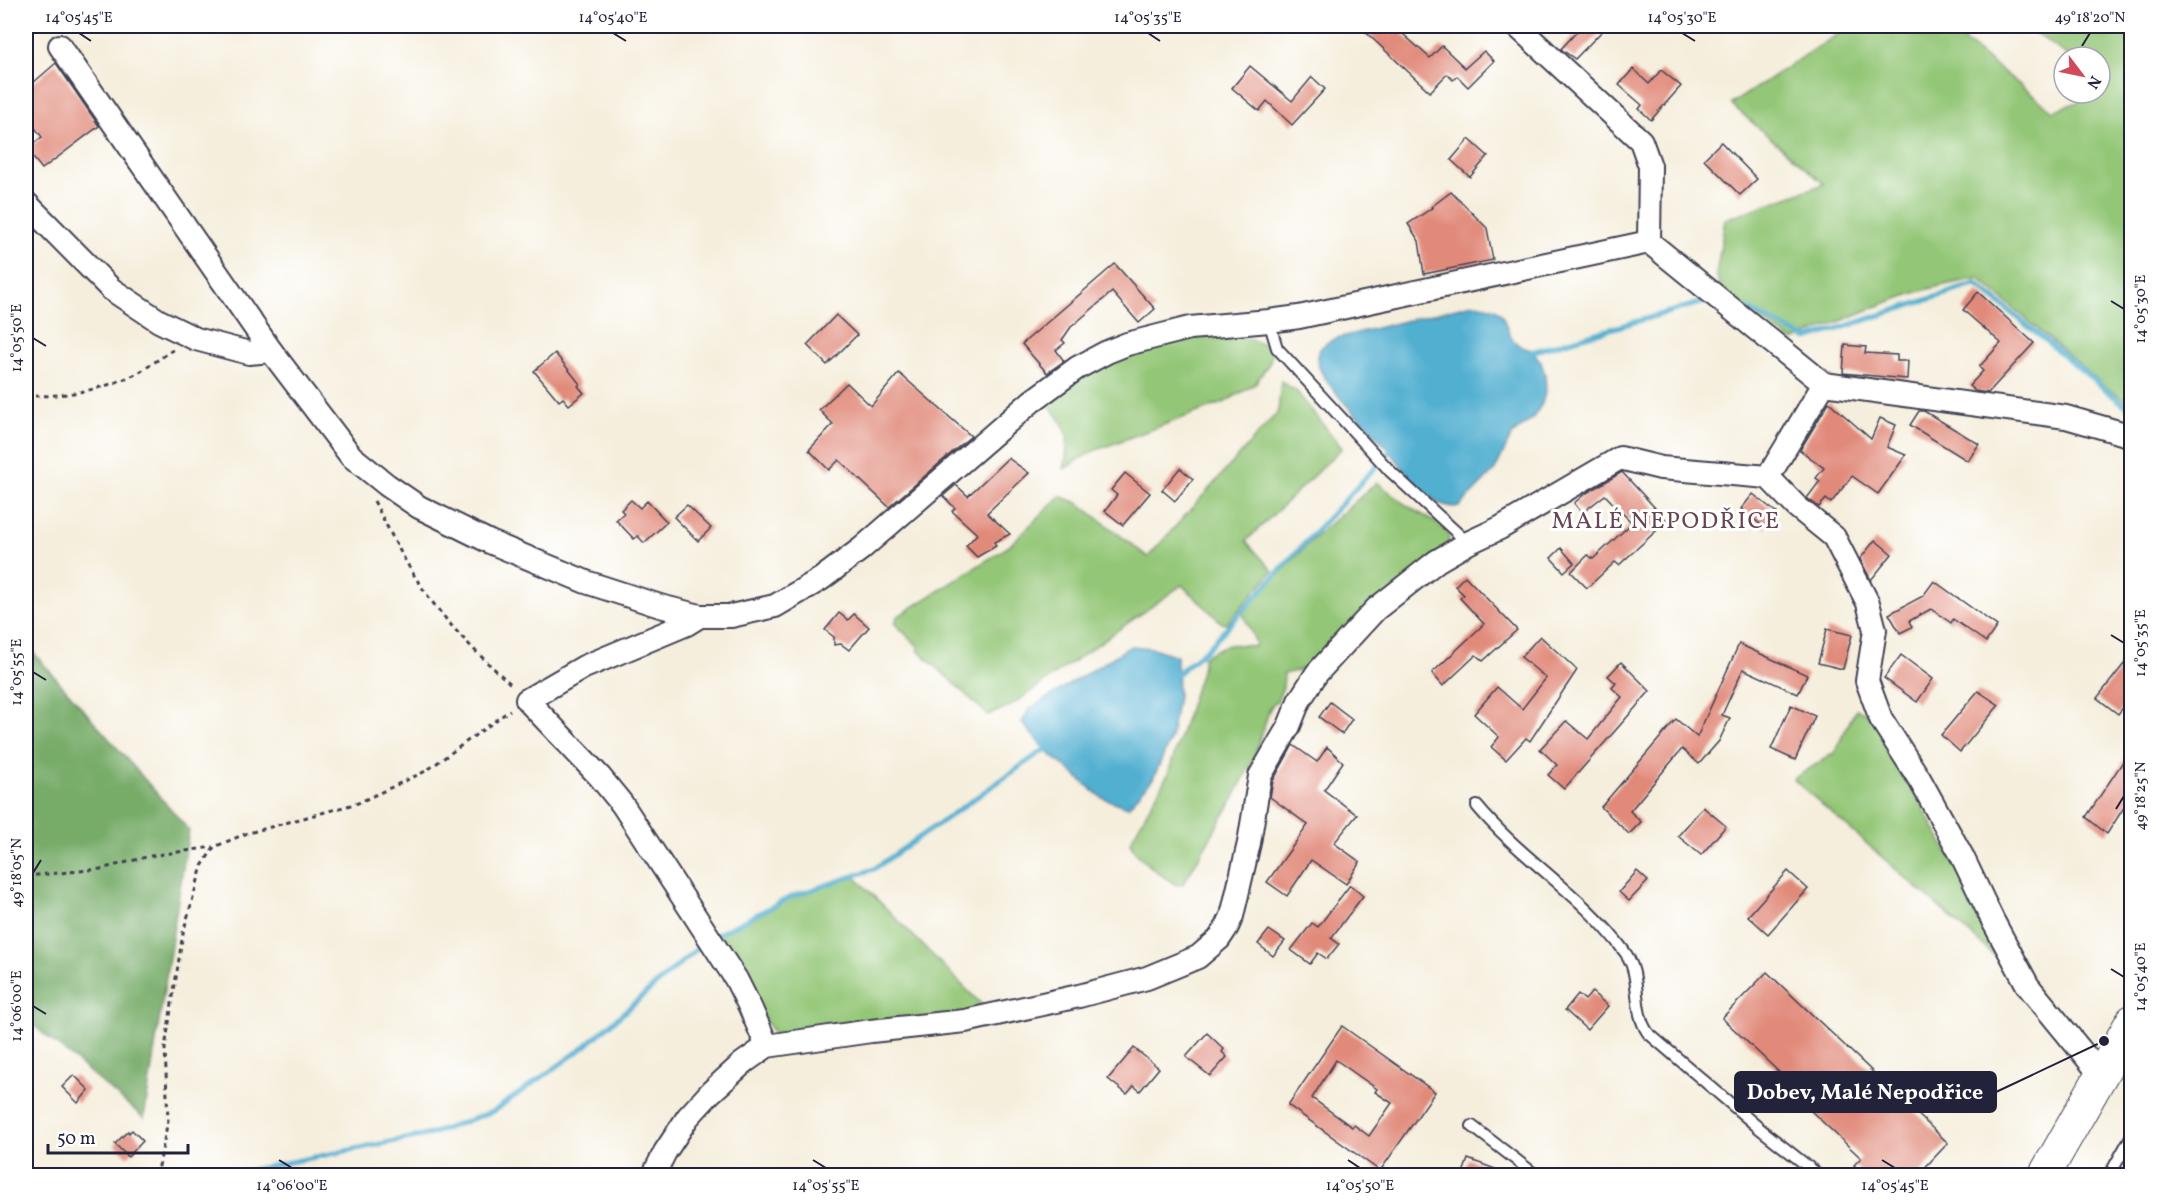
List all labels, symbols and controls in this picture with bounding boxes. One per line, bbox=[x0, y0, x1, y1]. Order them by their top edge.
text: 14°05'45"E bbox=[45, 8, 113, 29]
text: 14°05'40"E bbox=[578, 8, 648, 29]
text: 14°05'35"E bbox=[1114, 8, 1182, 29]
text: 14°05'30"E bbox=[1648, 8, 1716, 29]
text: 49°18'20"N bbox=[2055, 8, 2125, 29]
north arrow bbox=[2052, 45, 2112, 105]
text: N bbox=[2080, 71, 2105, 93]
text: 14°05'30"E bbox=[2131, 275, 2152, 343]
text: 14°05'50"E bbox=[7, 304, 28, 372]
district label: MALÉ NEPODŘICE bbox=[1551, 505, 1781, 539]
text: 14°05'35"E bbox=[2131, 609, 2152, 677]
text: 14°05'55"E bbox=[7, 638, 28, 706]
text: 49°18'25"N bbox=[2131, 761, 2152, 831]
text: 49°18'05"N bbox=[7, 838, 28, 908]
text: 14°05'40"E bbox=[2131, 942, 2152, 1012]
text: 14°06'00"E bbox=[7, 970, 28, 1042]
callout: Dobev, Malé Nepodřice bbox=[1735, 1072, 1996, 1112]
text: Dobev, Malé Nepodřice bbox=[1747, 1078, 1983, 1109]
scale bar bbox=[48, 1117, 188, 1155]
text: 50 m bbox=[57, 1127, 96, 1152]
text: 14°06'00"E bbox=[256, 1176, 328, 1197]
text: 14°05'55"E bbox=[792, 1176, 860, 1197]
text: 14°05'50"E bbox=[1326, 1176, 1394, 1197]
text: 14°05'45"E bbox=[1861, 1176, 1929, 1197]

